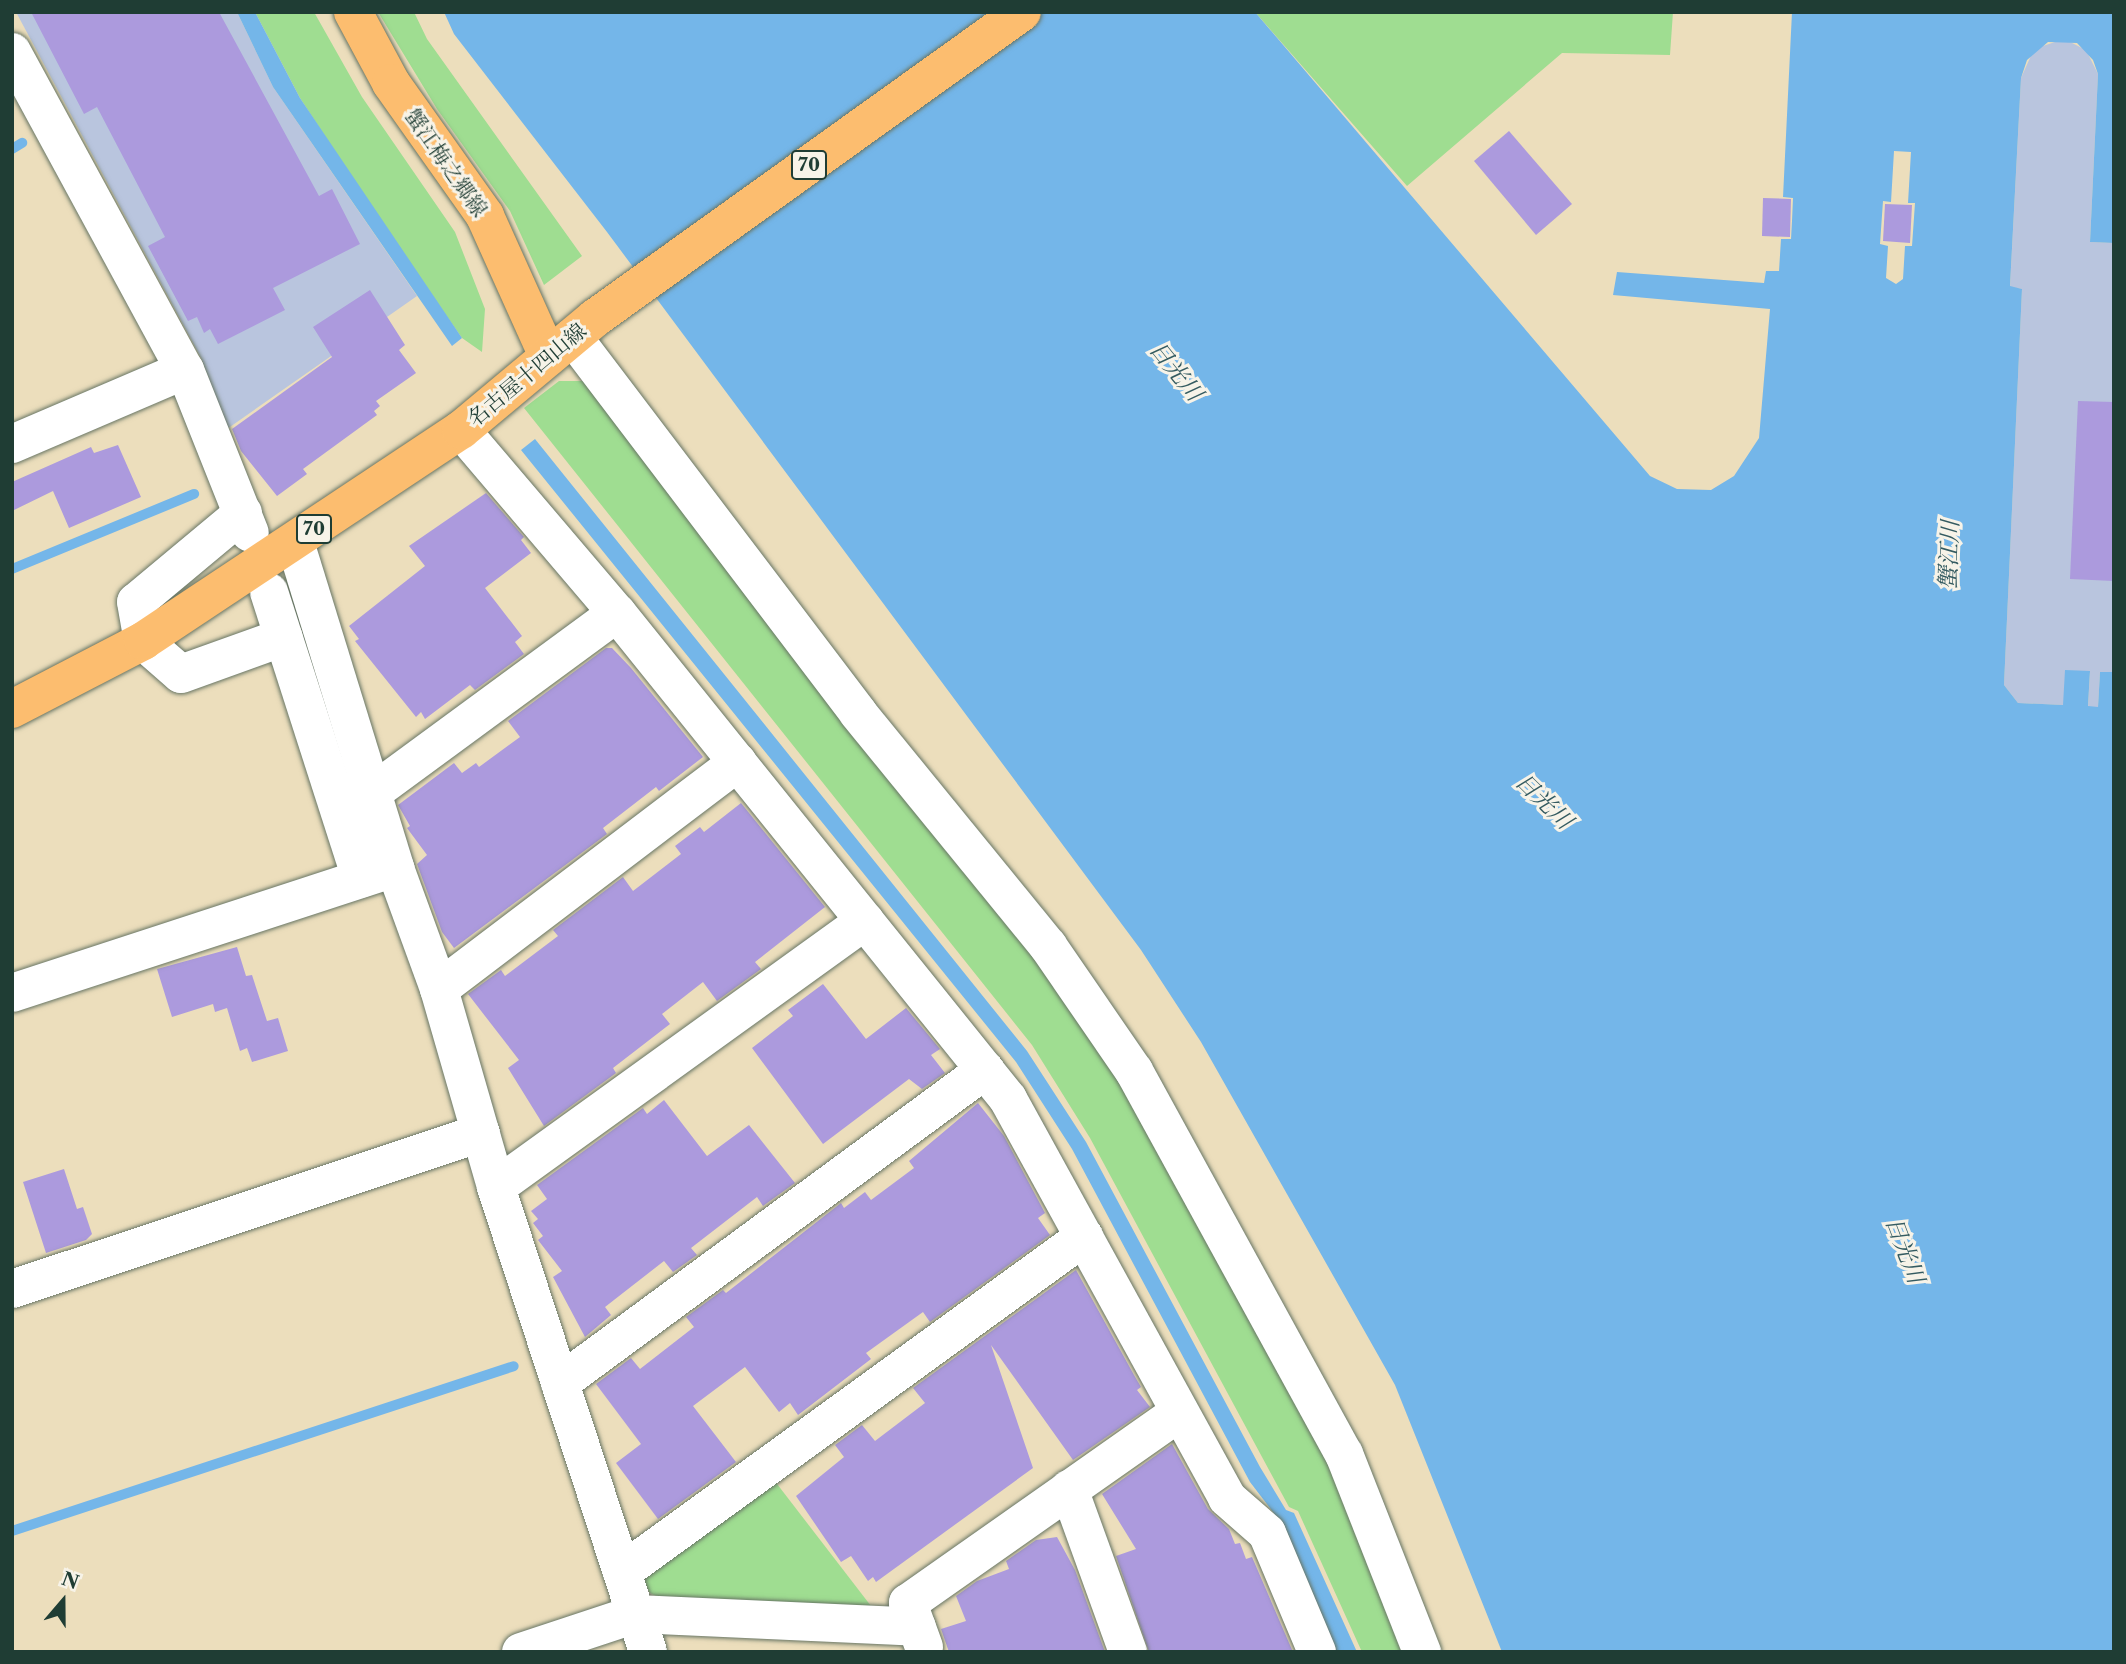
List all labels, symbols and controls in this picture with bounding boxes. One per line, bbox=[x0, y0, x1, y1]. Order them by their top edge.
street label: 蟹江梅之郷線 bbox=[400, 104, 492, 222]
road number: 70 bbox=[790, 150, 828, 181]
street label: 名古屋十四山線 bbox=[463, 318, 591, 432]
water label: 日光川 bbox=[1144, 336, 1208, 406]
road number: 70 bbox=[295, 514, 333, 544]
water label: 蟹江川 bbox=[1934, 520, 1964, 590]
water label: 日光川 bbox=[1510, 767, 1578, 835]
water label: 日光川 bbox=[1880, 1213, 1930, 1287]
north arrow bbox=[28, 1566, 98, 1636]
text: N bbox=[59, 1567, 82, 1594]

